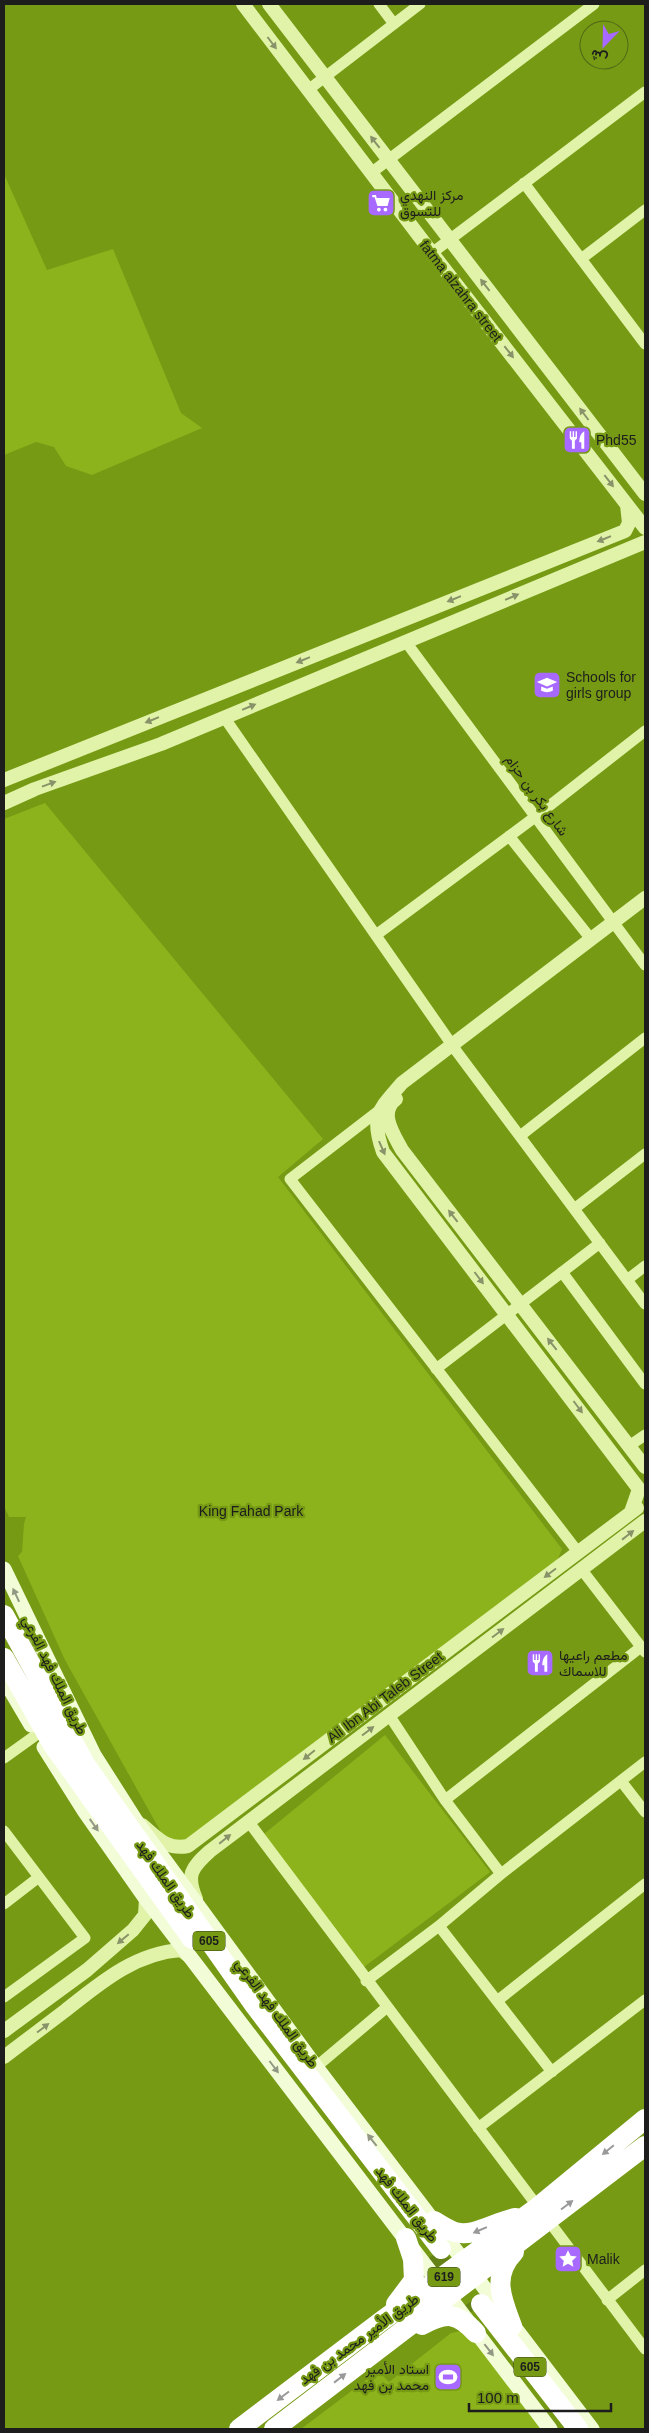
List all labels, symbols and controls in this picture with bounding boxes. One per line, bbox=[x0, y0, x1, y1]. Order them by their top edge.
north arrow bbox=[579, 20, 629, 70]
one-way arrow bbox=[267, 36, 277, 50]
text: ش bbox=[588, 45, 610, 68]
one-way arrow bbox=[370, 135, 380, 149]
place label: مركز النهدي للتسوق bbox=[400, 187, 463, 220]
supermarket icon: مركز النهدي للتسوق bbox=[366, 188, 396, 218]
street label: fatma alzahra street bbox=[417, 237, 505, 345]
one-way arrow bbox=[479, 279, 490, 292]
one-way arrow bbox=[504, 346, 514, 359]
one-way arrow bbox=[578, 408, 589, 421]
restaurant icon: Phd55 bbox=[562, 425, 592, 455]
place label: Phd55 bbox=[596, 432, 637, 448]
one-way arrow bbox=[603, 474, 614, 487]
one-way arrow bbox=[597, 536, 612, 543]
one-way arrow bbox=[505, 593, 520, 601]
one-way arrow bbox=[447, 596, 461, 604]
one-way arrow bbox=[295, 656, 310, 664]
place label: Schools for girls group bbox=[566, 669, 636, 701]
school or university icon: Schools for girls group bbox=[532, 670, 562, 700]
one-way arrow bbox=[242, 703, 257, 711]
one-way arrow bbox=[145, 717, 159, 725]
street label: شارع بكر بن حزام bbox=[500, 751, 572, 840]
one-way arrow bbox=[41, 780, 56, 787]
one-way arrow bbox=[378, 1141, 386, 1155]
one-way arrow bbox=[447, 1210, 458, 1223]
one-way arrow bbox=[474, 1271, 484, 1285]
one-way arrow bbox=[546, 1338, 557, 1351]
one-way arrow bbox=[572, 1400, 583, 1413]
park label: King Fahad Park bbox=[199, 1503, 304, 1519]
one-way arrow bbox=[621, 1529, 634, 1540]
one-way arrow bbox=[543, 1568, 557, 1578]
one-way arrow bbox=[12, 1588, 20, 1603]
street label: طريق الملك فهد الفرعي bbox=[16, 1613, 91, 1739]
one-way arrow bbox=[491, 1628, 505, 1638]
place label: مطعم راعيها للاسماك bbox=[559, 1647, 628, 1679]
street label: Ali Ibn Abi Taleb Street bbox=[324, 1648, 446, 1746]
restaurant icon: مطعم راعيها للاسماك bbox=[525, 1648, 555, 1678]
one-way arrow bbox=[361, 1725, 374, 1736]
one-way arrow bbox=[302, 1749, 315, 1760]
one-way arrow bbox=[89, 1818, 99, 1832]
one-way arrow bbox=[218, 1834, 231, 1845]
street label: طريق الملك فهد bbox=[133, 1837, 199, 1921]
road number: 605 bbox=[193, 1932, 225, 1950]
one-way arrow bbox=[117, 1933, 130, 1944]
street label: طريق الملك فهد الفرعي bbox=[229, 1956, 322, 2072]
one-way arrow bbox=[36, 2022, 49, 2033]
one-way arrow bbox=[269, 2060, 279, 2074]
one-way arrow bbox=[367, 2133, 378, 2146]
one-way arrow bbox=[601, 2145, 614, 2156]
street label: طريق الملك فهد bbox=[372, 2163, 441, 2245]
one-way arrow bbox=[560, 2200, 574, 2210]
one-way arrow bbox=[472, 2226, 487, 2234]
place icon: Malik bbox=[553, 2244, 583, 2274]
place label: Malik bbox=[587, 2251, 621, 2267]
road number: 619 bbox=[428, 2268, 460, 2286]
street label: طريق الأمير محمد بن فهد bbox=[297, 2291, 422, 2388]
one-way arrow bbox=[484, 2343, 495, 2356]
road number: 605 bbox=[514, 2358, 546, 2376]
place label: استاد الأمير محمد بن فهد bbox=[354, 2361, 429, 2394]
sports icon: استاد الأمير محمد بن فهد bbox=[433, 2362, 463, 2392]
one-way arrow bbox=[333, 2372, 346, 2383]
scale bar bbox=[469, 2380, 612, 2412]
text: 100 m bbox=[477, 2389, 519, 2406]
one-way arrow bbox=[276, 2391, 290, 2401]

